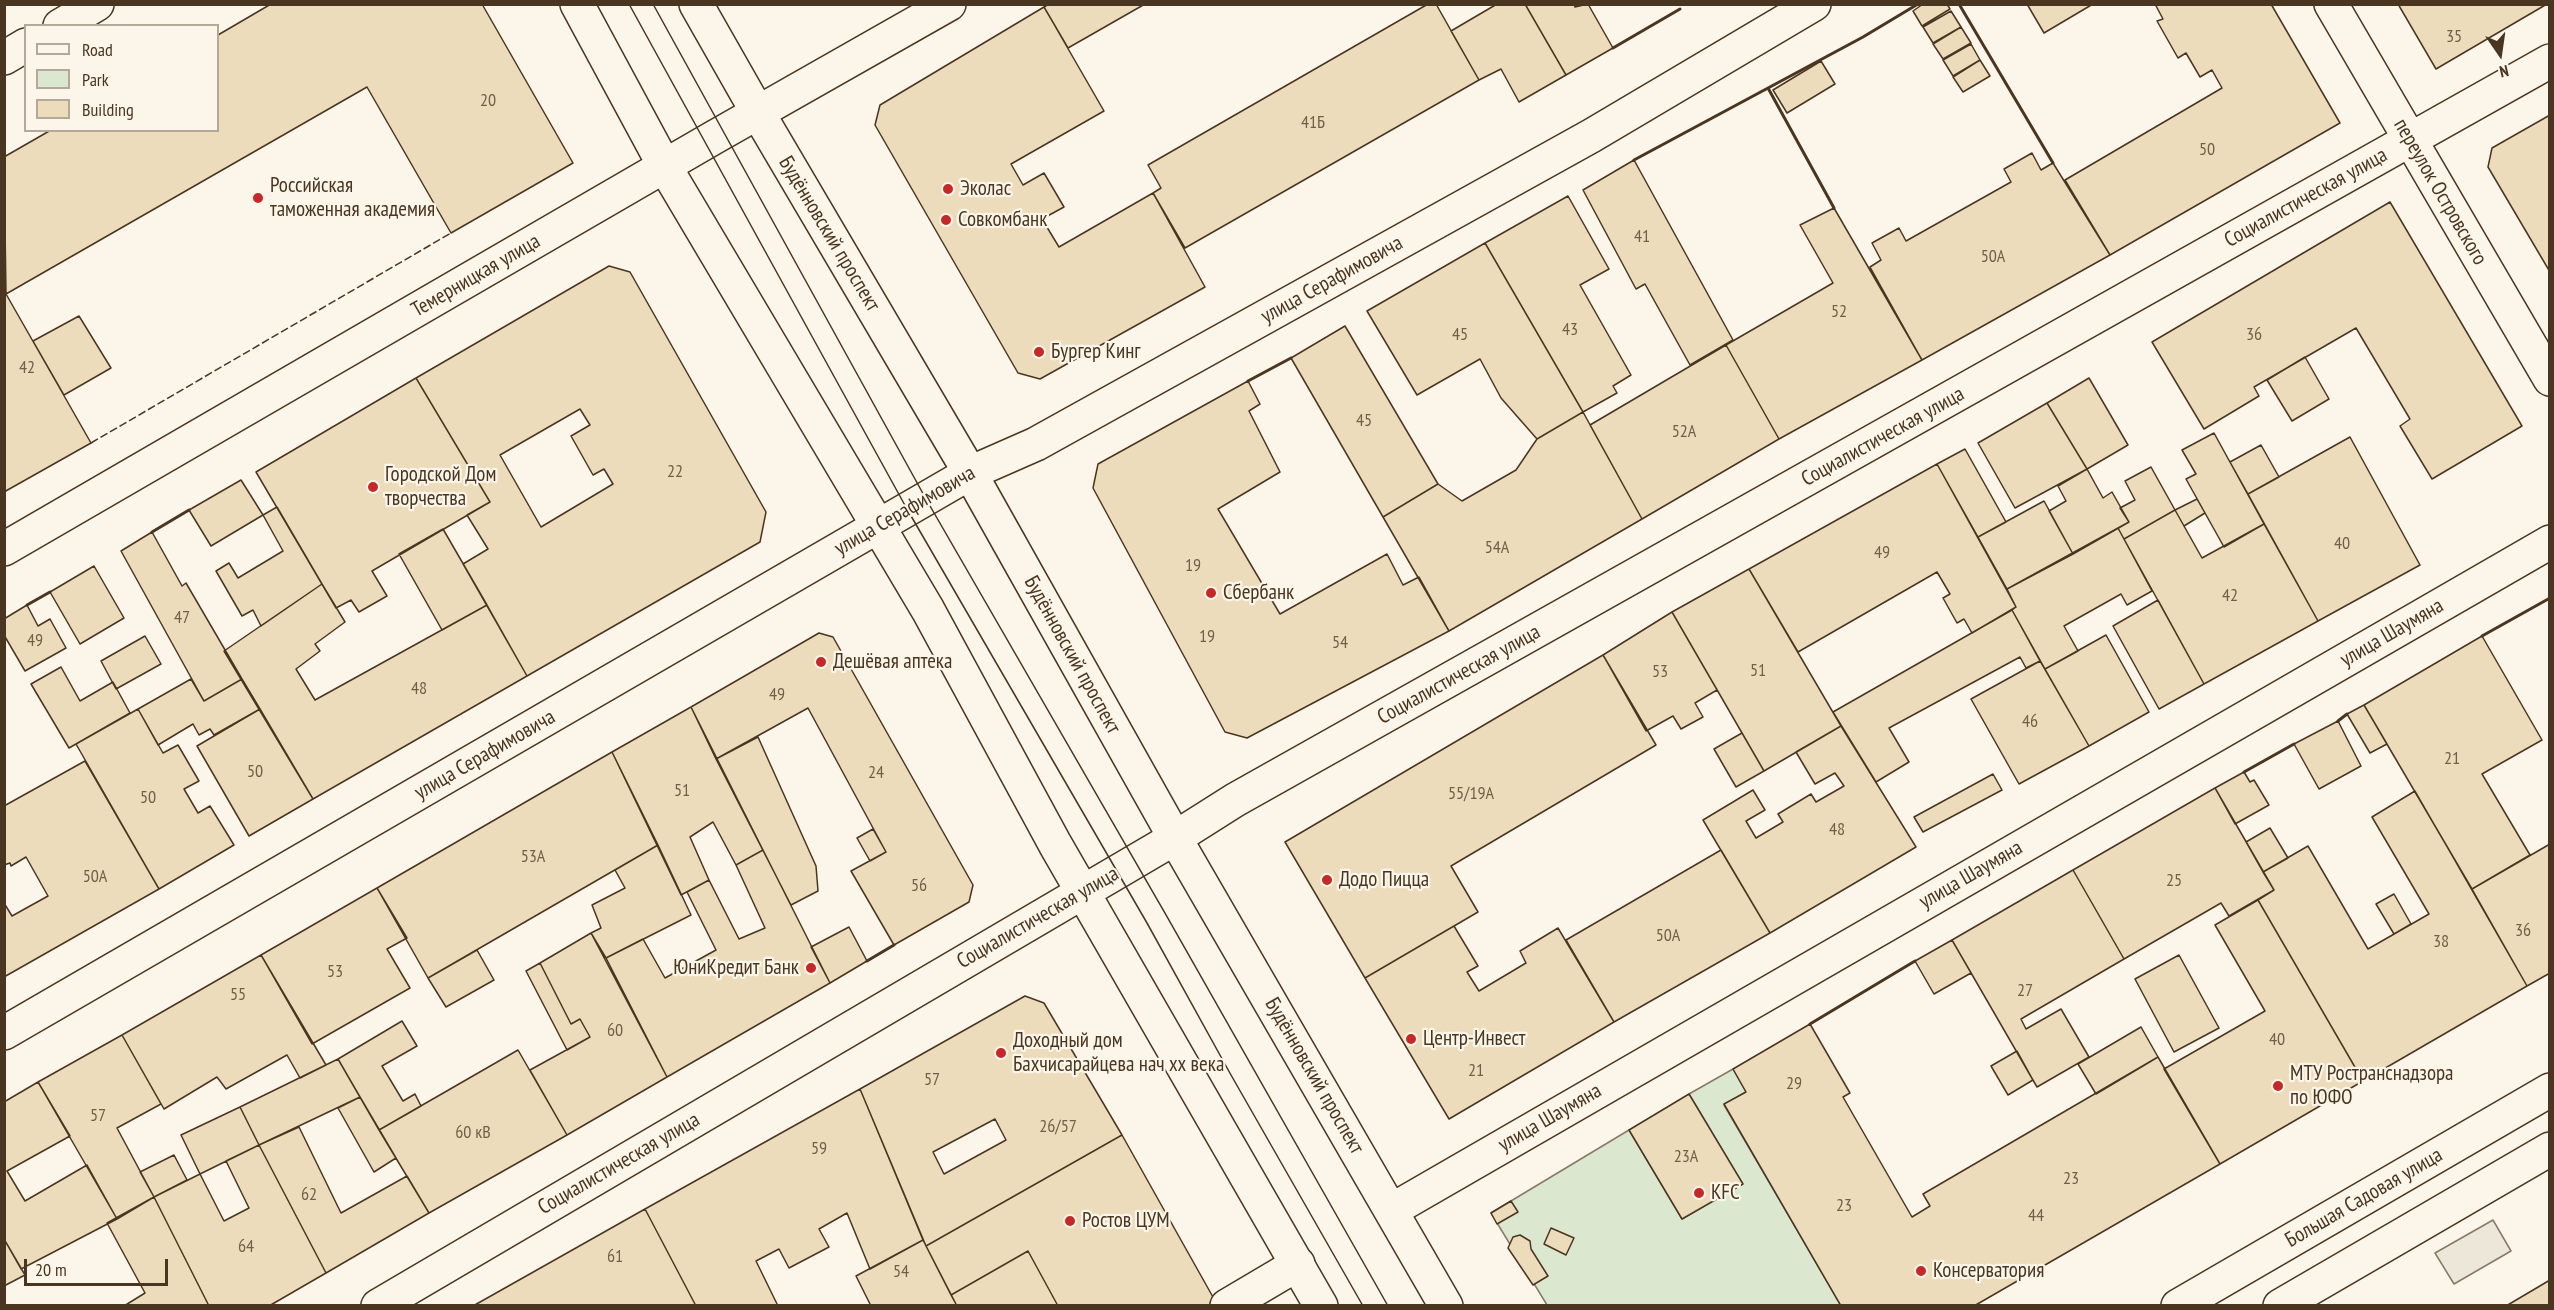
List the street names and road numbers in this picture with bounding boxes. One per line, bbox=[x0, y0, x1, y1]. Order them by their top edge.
street label: переулок Островского bbox=[2388, 114, 2492, 270]
street label: Социалистическая улица bbox=[2220, 143, 2392, 253]
street label: Будённовский проспект bbox=[773, 152, 885, 316]
street label: Темерницкая улица bbox=[407, 229, 545, 323]
street label: улица Серафимовича bbox=[1257, 231, 1407, 329]
street label: Социалистическая улица bbox=[1797, 382, 1969, 492]
street label: улица Серафимовича bbox=[830, 461, 980, 561]
street label: Будённовский проспект bbox=[1018, 572, 1126, 738]
street label: улица Шаумяна bbox=[2336, 593, 2448, 673]
street label: Социалистическая улица bbox=[1373, 620, 1545, 730]
street label: улица Серафимовича bbox=[410, 705, 560, 805]
street label: улица Шаумяна bbox=[1915, 835, 2027, 915]
street label: Социалистическая улица bbox=[953, 861, 1123, 975]
street label: Будённовский проспект bbox=[1259, 993, 1369, 1159]
street label: улица Шаумяна bbox=[1494, 1078, 1606, 1158]
street label: Социалистическая улица bbox=[534, 1107, 704, 1221]
street label: Большая Садовая улица bbox=[2281, 1143, 2447, 1253]

